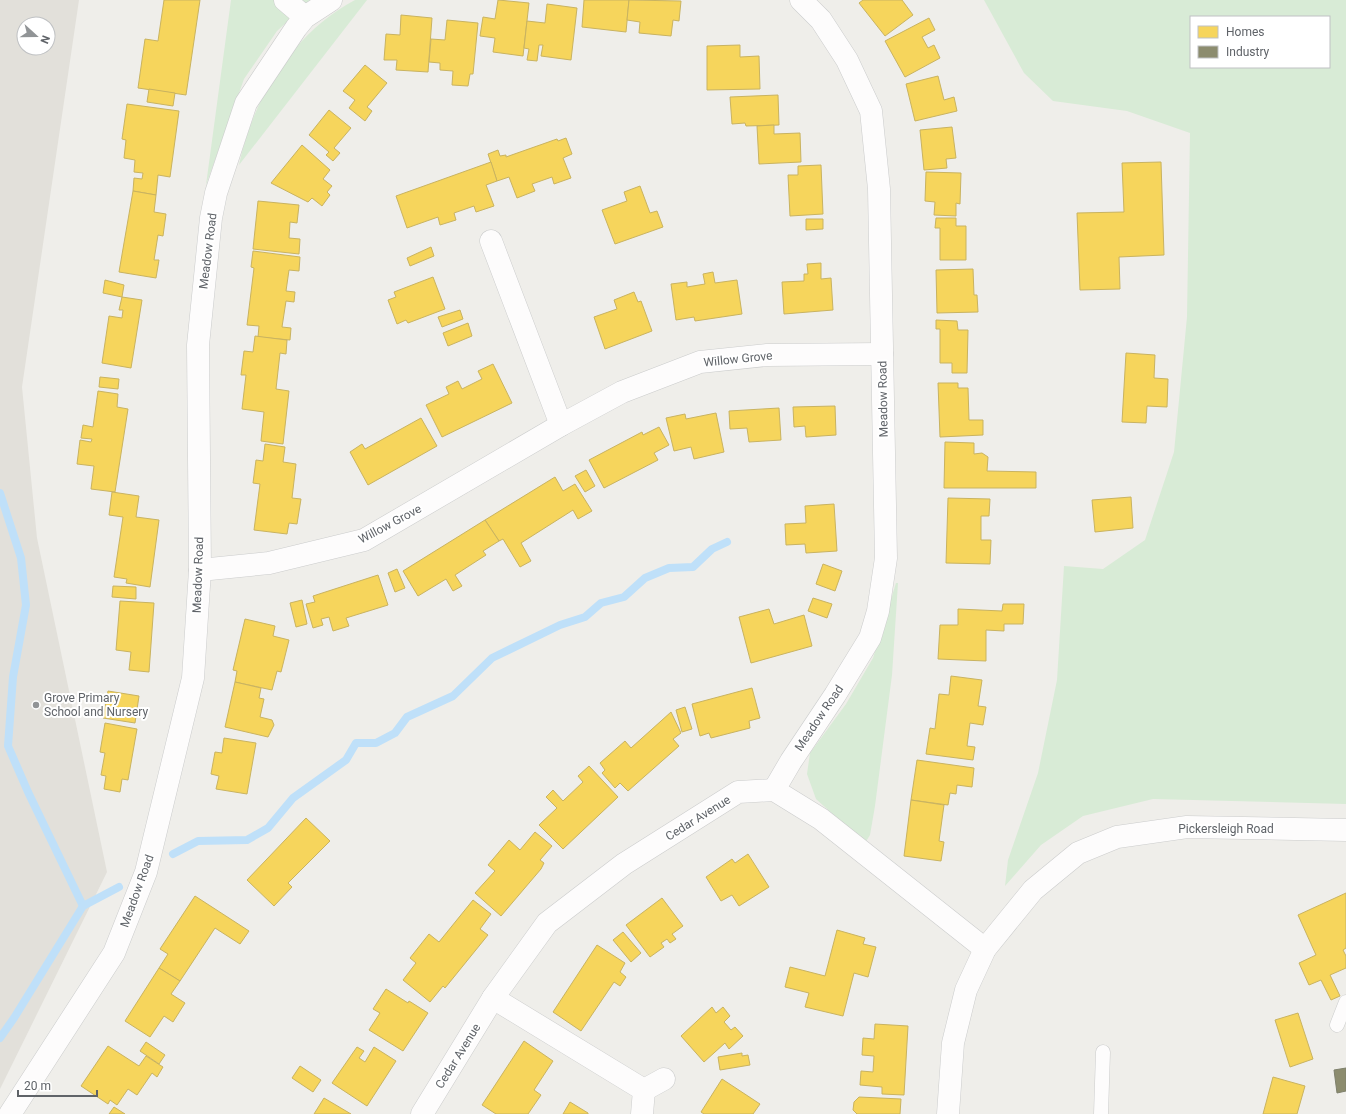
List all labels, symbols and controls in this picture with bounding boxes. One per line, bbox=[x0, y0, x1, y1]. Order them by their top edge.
north arrow bbox=[16, 16, 56, 56]
legend bbox=[1190, 16, 1330, 68]
text: Homes bbox=[1226, 25, 1264, 39]
text: N bbox=[37, 33, 52, 46]
text: Industry bbox=[1226, 45, 1270, 59]
street label: Meadow Road bbox=[196, 212, 220, 290]
street label: Willow Grove bbox=[703, 348, 773, 370]
street label: Meadow Road bbox=[875, 361, 891, 437]
street label: Willow Grove bbox=[356, 502, 424, 546]
street label: Meadow Road bbox=[190, 537, 206, 613]
street label: Meadow Road bbox=[792, 682, 846, 754]
place label: Grove Primary School and Nursery bbox=[44, 691, 148, 719]
marker: Grove Primary School and Nursery bbox=[31, 700, 41, 710]
street label: Cedar Avenue bbox=[663, 793, 733, 843]
street label: Pickersleigh Road bbox=[1178, 822, 1274, 836]
street label: Meadow Road bbox=[117, 853, 157, 929]
street label: Cedar Avenue bbox=[433, 1021, 483, 1091]
scale bar bbox=[18, 1072, 97, 1098]
text: 20 m bbox=[24, 1079, 51, 1093]

